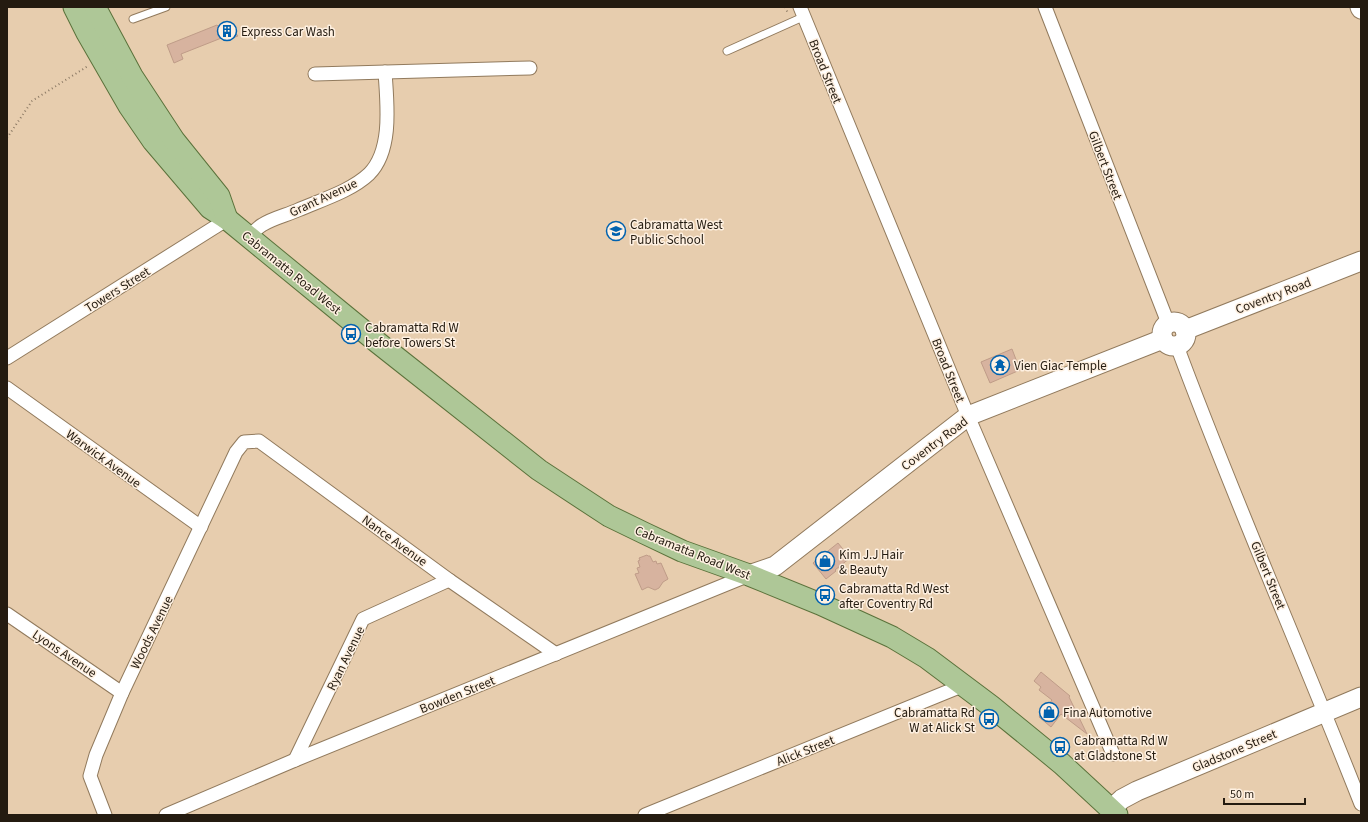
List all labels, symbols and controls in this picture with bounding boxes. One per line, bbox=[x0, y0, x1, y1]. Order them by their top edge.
building icon: Express Car Wash bbox=[216, 20, 238, 42]
place label: Express Car Wash bbox=[241, 23, 335, 41]
street label: Broad Street bbox=[804, 37, 846, 107]
street label: Gilbert Street bbox=[1084, 128, 1127, 203]
street label: Grant Avenue bbox=[287, 174, 360, 221]
place label: Cabramatta West Public School bbox=[630, 216, 723, 249]
school or university icon: Cabramatta West Public School bbox=[605, 220, 627, 242]
street label: Cabramatta Road West bbox=[238, 227, 345, 319]
street label: Towers Street bbox=[81, 262, 154, 317]
street label: Coventry Road bbox=[1233, 273, 1314, 319]
place label: Cabramatta Rd W before Towers St bbox=[365, 319, 459, 352]
bus stop icon: Cabramatta Rd W before Towers St bbox=[340, 323, 362, 345]
street label: Broad Street bbox=[927, 336, 969, 406]
temple icon: Vien Giac Temple bbox=[989, 354, 1011, 376]
place label: Vien Giac Temple bbox=[1014, 357, 1107, 375]
street label: Coventry Road bbox=[897, 413, 972, 475]
street label: Warwick Avenue bbox=[62, 425, 145, 492]
street label: Nance Avenue bbox=[358, 511, 431, 571]
street label: Cabramatta Road West bbox=[632, 522, 754, 585]
street label: Gilbert Street bbox=[1246, 539, 1290, 613]
place label: Kim J.J Hair & Beauty bbox=[839, 546, 904, 579]
shop icon: Kim J.J Hair & Beauty bbox=[814, 550, 836, 572]
place label: Cabramatta Rd West after Coventry Rd bbox=[839, 580, 949, 613]
bus stop icon: Cabramatta Rd West after Coventry Rd bbox=[814, 584, 836, 606]
street label: Woods Avenue bbox=[126, 593, 177, 672]
street label: Ryan Avenue bbox=[323, 623, 369, 694]
street label: Lyons Avenue bbox=[29, 626, 100, 682]
street label: Bowden Street bbox=[417, 671, 498, 718]
shop icon: Fina Automotive bbox=[1038, 701, 1060, 723]
place label: Cabramatta Rd W at Alick St bbox=[894, 704, 976, 737]
place label: Fina Automotive bbox=[1063, 704, 1152, 722]
bus stop icon: Cabramatta Rd W at Alick St bbox=[978, 708, 1000, 730]
street label: Gladstone Street bbox=[1189, 725, 1280, 777]
street label: Alick Street bbox=[774, 731, 838, 771]
place label: Cabramatta Rd W at Gladstone St bbox=[1074, 732, 1168, 765]
bus stop icon: Cabramatta Rd W at Gladstone St bbox=[1049, 736, 1071, 758]
scale bar bbox=[1224, 780, 1305, 806]
text: 50 m bbox=[1230, 786, 1254, 803]

